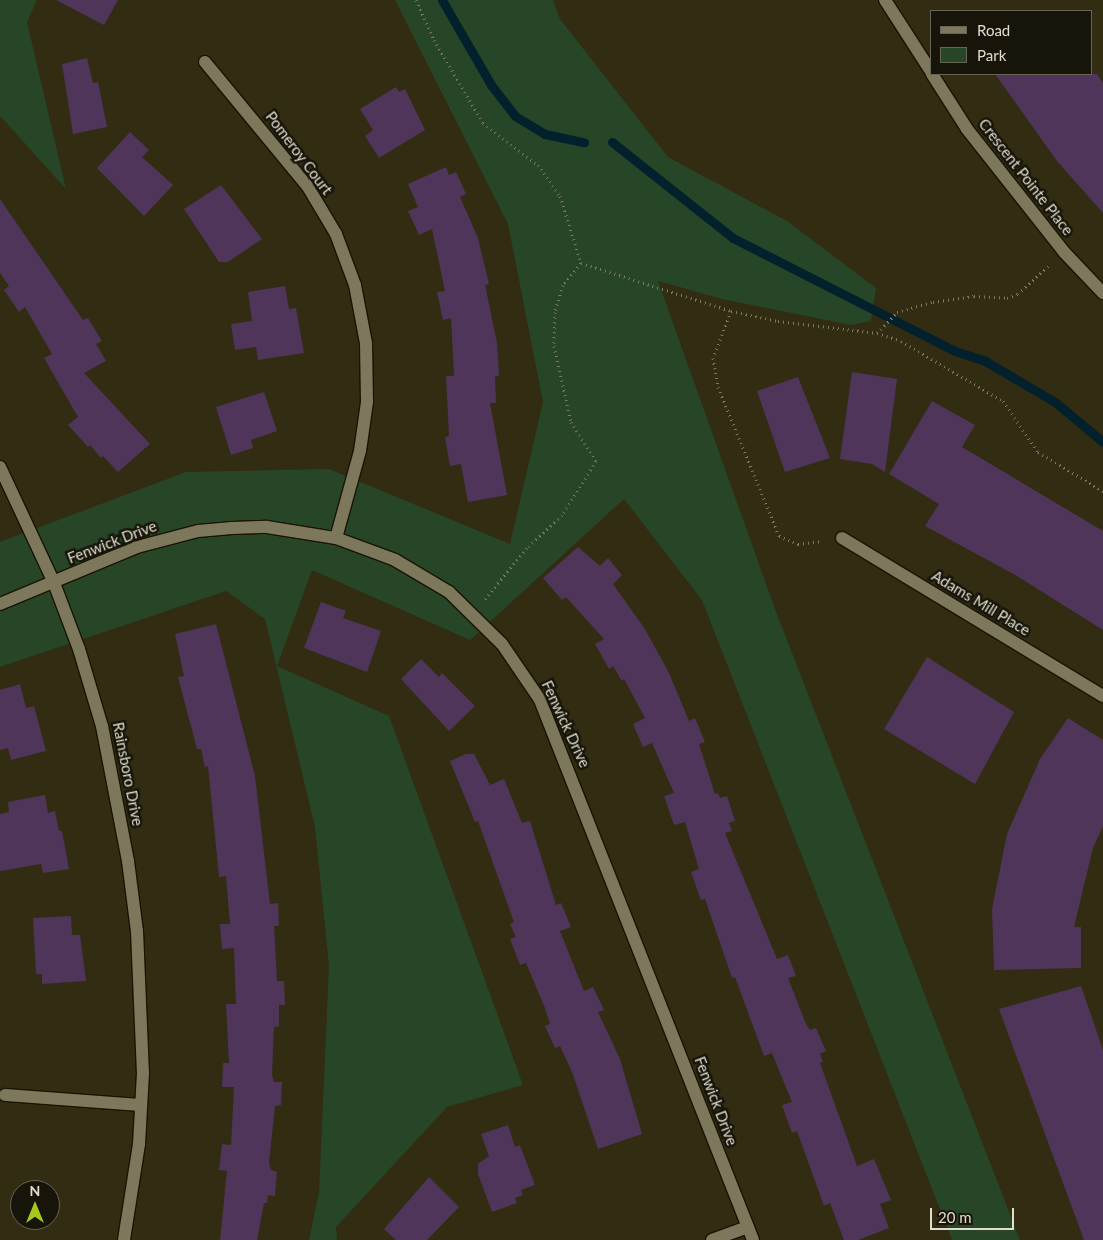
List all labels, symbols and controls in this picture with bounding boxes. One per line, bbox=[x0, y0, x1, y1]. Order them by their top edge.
legend bbox=[930, 10, 1093, 75]
text: Road bbox=[977, 21, 1010, 39]
text: Park bbox=[977, 46, 1006, 64]
street label: Pomeroy Court bbox=[262, 108, 336, 198]
street label: Crescent Pointe Place bbox=[975, 115, 1077, 239]
street label: Fenwick Drive bbox=[65, 517, 159, 567]
street label: Adams Mill Place bbox=[928, 567, 1034, 639]
street label: Fenwick Drive bbox=[538, 678, 594, 770]
street label: Rainsboro Drive bbox=[109, 721, 147, 827]
street label: Fenwick Drive bbox=[691, 1054, 741, 1148]
north arrow bbox=[10, 1180, 60, 1230]
text: N bbox=[30, 1182, 40, 1199]
scale bar bbox=[933, 1198, 1017, 1230]
text: 20 m bbox=[938, 1208, 972, 1226]

